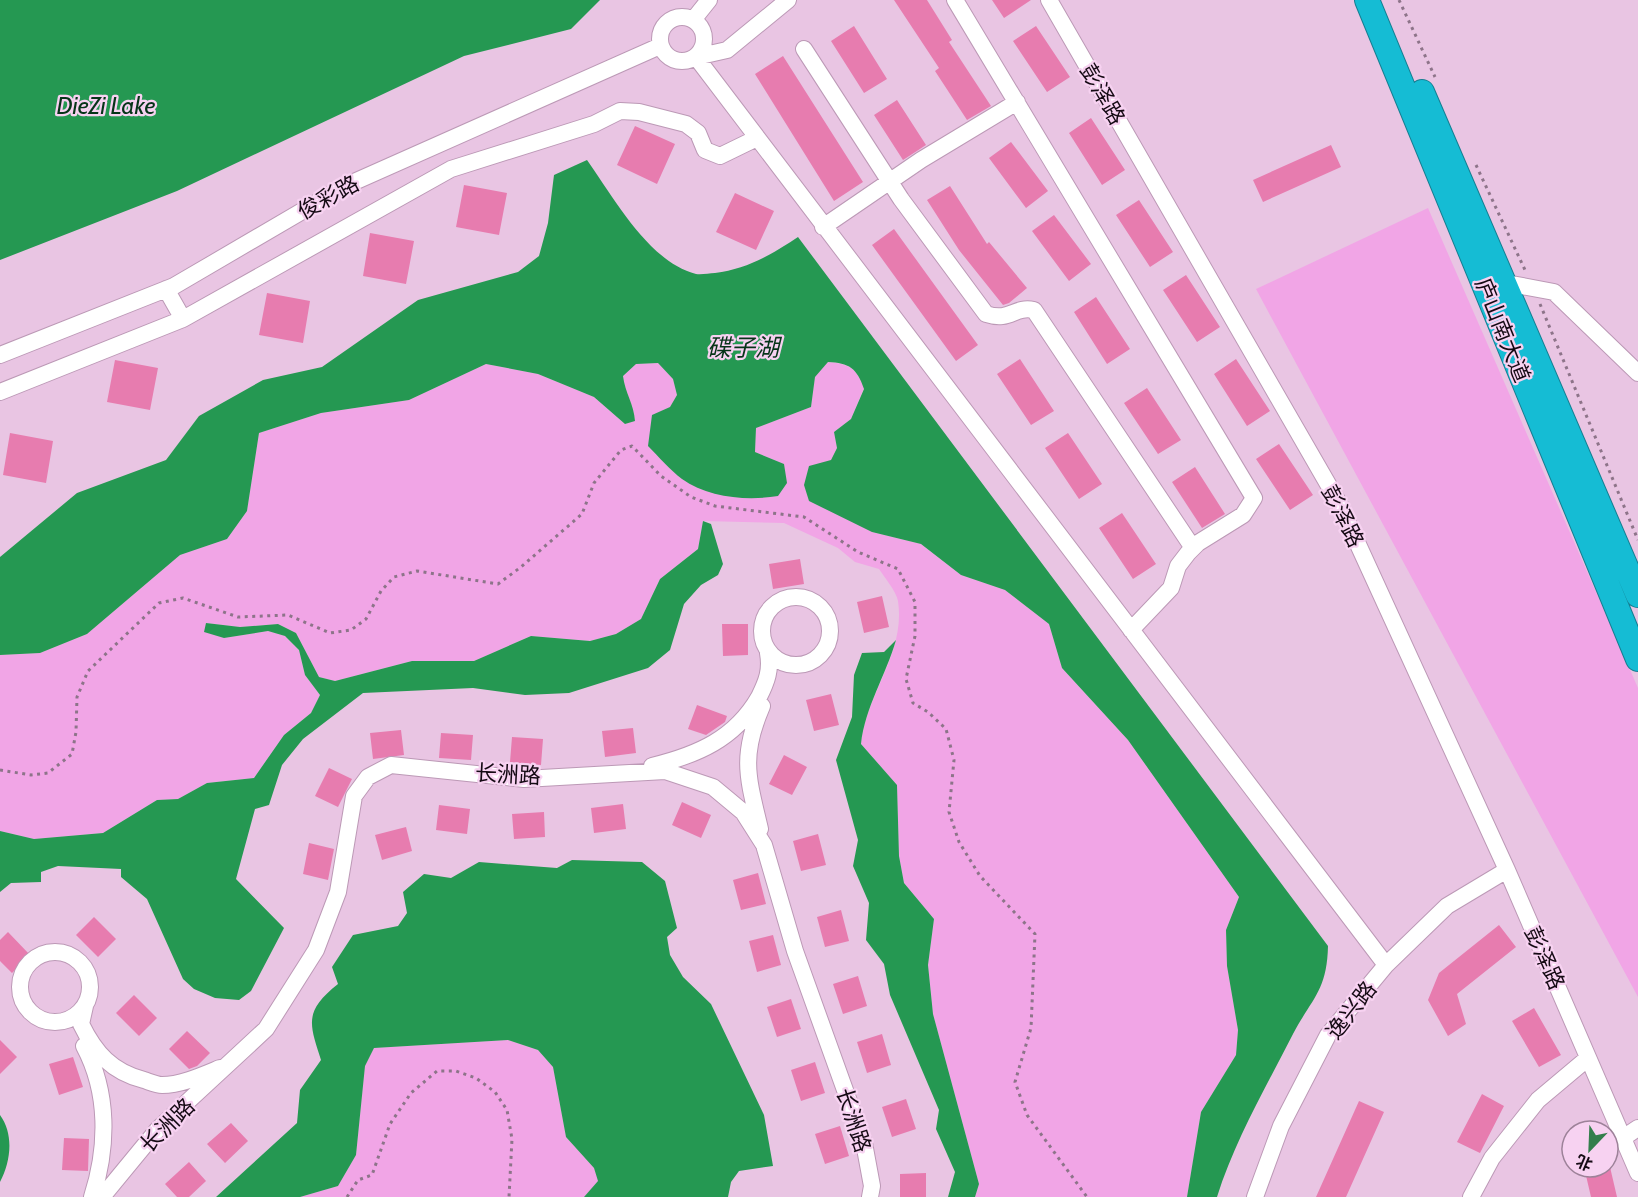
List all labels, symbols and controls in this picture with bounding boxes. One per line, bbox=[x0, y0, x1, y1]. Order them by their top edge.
street label: 彭泽路 bbox=[1074, 59, 1131, 130]
water label: DieZi Lake bbox=[57, 91, 155, 120]
street label: 俊彩路 bbox=[293, 170, 364, 225]
street label: 庐山南大道 bbox=[1469, 274, 1536, 386]
water label: 碟子湖 bbox=[707, 333, 783, 362]
street label: 彭泽路 bbox=[1316, 481, 1370, 552]
street label: 长洲路 bbox=[474, 759, 542, 790]
street label: 彭泽路 bbox=[1519, 923, 1570, 994]
street label: 逸兴路 bbox=[1320, 976, 1382, 1045]
street label: 长洲路 bbox=[830, 1085, 877, 1156]
street label: 长洲路 bbox=[134, 1092, 200, 1158]
north arrow bbox=[1560, 1119, 1620, 1179]
text: 北 bbox=[1573, 1150, 1595, 1174]

